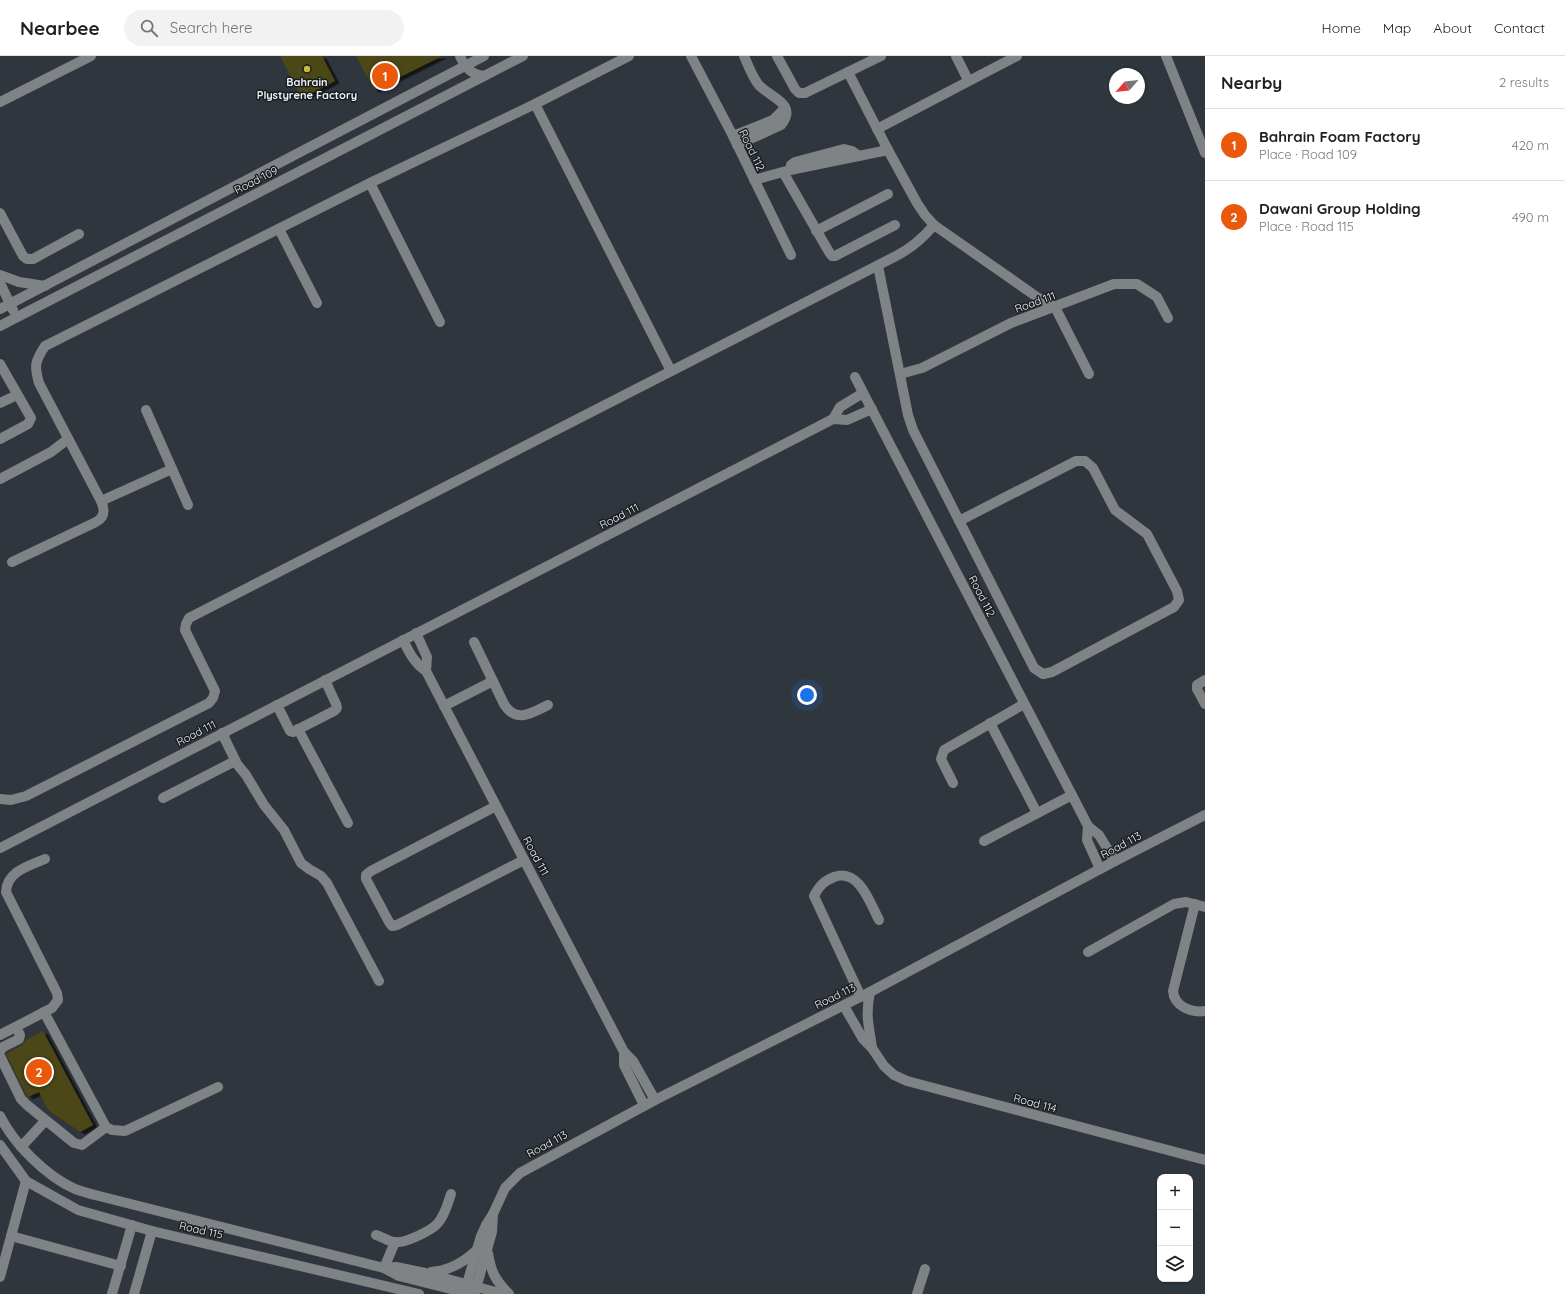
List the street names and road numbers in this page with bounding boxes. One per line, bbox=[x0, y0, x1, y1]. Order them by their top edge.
street label: Road 112 bbox=[736, 127, 768, 173]
street label: Road 109 bbox=[232, 163, 280, 197]
street label: Road 111 bbox=[1013, 288, 1057, 316]
street label: Road 111 bbox=[597, 500, 641, 532]
street label: Road 112 bbox=[966, 573, 998, 619]
street label: Road 111 bbox=[174, 717, 218, 749]
street label: Road 113 bbox=[1098, 828, 1144, 862]
street label: Road 111 bbox=[520, 834, 552, 878]
street label: Road 113 bbox=[812, 980, 858, 1012]
street label: Road 114 bbox=[1012, 1091, 1058, 1116]
street label: Road 113 bbox=[524, 1127, 570, 1161]
street label: Road 115 bbox=[178, 1218, 224, 1242]

